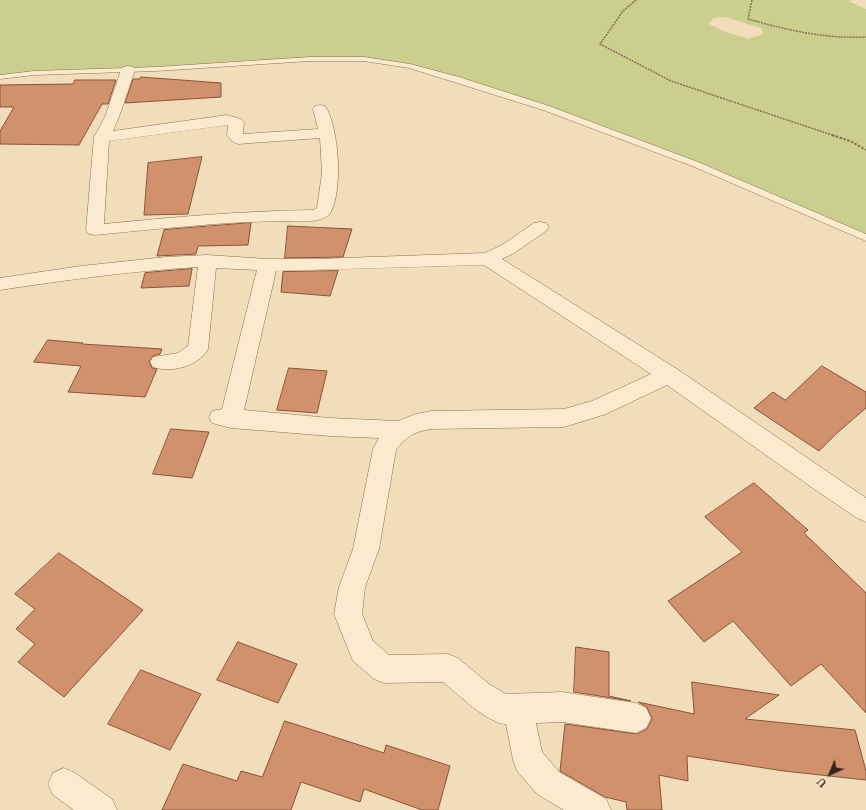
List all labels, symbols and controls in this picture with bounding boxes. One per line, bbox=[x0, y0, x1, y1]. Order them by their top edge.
north arrow bbox=[810, 754, 850, 794]
text: U bbox=[814, 775, 829, 790]

